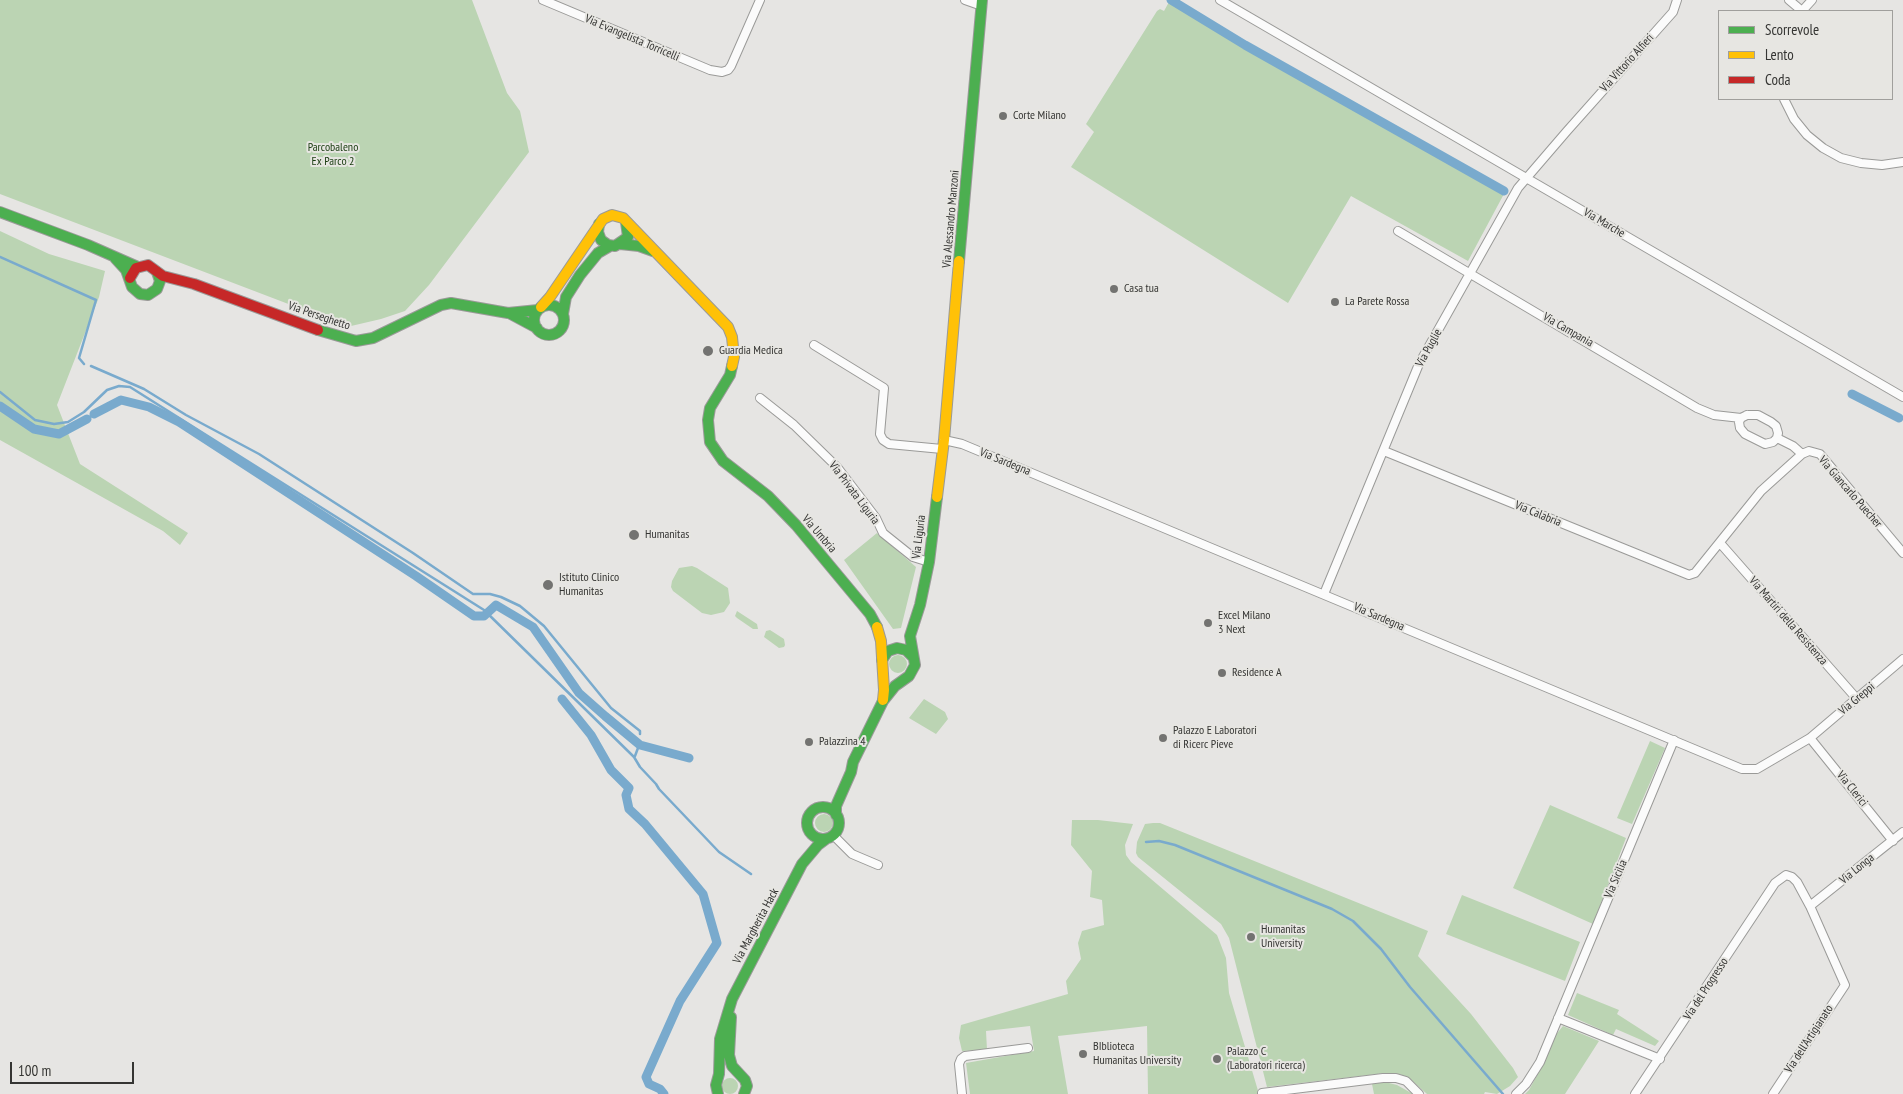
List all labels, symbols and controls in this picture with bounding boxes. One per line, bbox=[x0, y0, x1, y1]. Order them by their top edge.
legend bbox=[1718, 10, 1893, 100]
street label: Via Evangelista Torricelli bbox=[583, 12, 681, 64]
text: Scorrevole bbox=[1765, 20, 1819, 39]
street label: Via Vittorio Alfieri bbox=[1597, 31, 1657, 95]
text: Lento bbox=[1765, 45, 1794, 64]
text: Coda bbox=[1765, 70, 1790, 89]
place label: Corte Milano bbox=[1013, 109, 1066, 123]
marker: Corte Milano bbox=[997, 110, 1009, 122]
park label: Parcobaleno Ex Parco 2 bbox=[308, 141, 358, 169]
street label: Via Alessandro Manzoni bbox=[940, 169, 962, 269]
street label: Via Marche bbox=[1581, 205, 1627, 241]
place label: Casa tua bbox=[1124, 282, 1159, 296]
marker: Casa tua bbox=[1108, 283, 1120, 295]
place label: La Parete Rossa bbox=[1345, 295, 1409, 309]
marker: La Parete Rossa bbox=[1329, 296, 1341, 308]
street label: Via Perseghetto bbox=[286, 299, 352, 333]
street label: Via Campania bbox=[1540, 310, 1596, 350]
street label: Via Puglie bbox=[1413, 326, 1445, 370]
marker: Guardia Medica bbox=[701, 344, 715, 358]
place label: Guardia Medica bbox=[719, 344, 783, 358]
street label: Via Sardegna bbox=[977, 445, 1033, 479]
street label: Via Giancarlo Puecher bbox=[1815, 453, 1885, 531]
street label: Via Privata Liguria bbox=[826, 459, 882, 527]
street label: Via Calabria bbox=[1513, 498, 1563, 530]
street label: Via Umbria bbox=[799, 512, 839, 556]
street label: Via Liguria bbox=[909, 514, 929, 560]
marker: Humanitas bbox=[627, 528, 641, 542]
place label: Humanitas bbox=[645, 528, 689, 542]
place label: Istituto Clinico Humanitas bbox=[559, 571, 619, 599]
street label: Via Martiri della Resistenza bbox=[1746, 574, 1830, 668]
marker: Istituto Clinico Humanitas bbox=[541, 578, 555, 592]
street label: Via Sardegna bbox=[1351, 600, 1407, 634]
place label: Excel Milano 3 Next bbox=[1218, 609, 1271, 637]
marker: Excel Milano 3 Next bbox=[1202, 617, 1214, 629]
place label: Residence A bbox=[1232, 666, 1282, 680]
marker: Residence A bbox=[1216, 667, 1228, 679]
street label: Via Greppi bbox=[1836, 680, 1878, 718]
place label: Palazzo E Laboratori di Ricerc Pieve bbox=[1173, 724, 1257, 752]
marker: Palazzo E Laboratori di Ricerc Pieve bbox=[1157, 732, 1169, 744]
place label: Palazzina 4 bbox=[819, 735, 866, 749]
marker: Palazzina 4 bbox=[803, 736, 815, 748]
street label: Via Clerici bbox=[1833, 768, 1871, 810]
street label: Via Longa bbox=[1837, 851, 1877, 887]
street label: Via Sicilia bbox=[1601, 858, 1631, 900]
street label: Via Margherita Hack bbox=[730, 886, 782, 966]
place label: Humanitas University bbox=[1261, 923, 1305, 951]
marker: Humanitas University bbox=[1245, 931, 1257, 943]
street label: Via del Progresso bbox=[1681, 955, 1731, 1023]
street label: Via dell'Artigianato bbox=[1782, 1002, 1836, 1076]
place label: BIblioteca Humanitas University bbox=[1093, 1040, 1181, 1068]
place label: Palazzo C (Laboratori ricerca) bbox=[1227, 1045, 1305, 1073]
marker: BIblioteca Humanitas University bbox=[1077, 1048, 1089, 1060]
scale bar bbox=[12, 1052, 136, 1084]
marker: Palazzo C (Laboratori ricerca) bbox=[1211, 1053, 1223, 1065]
text: 100 m bbox=[18, 1061, 51, 1080]

